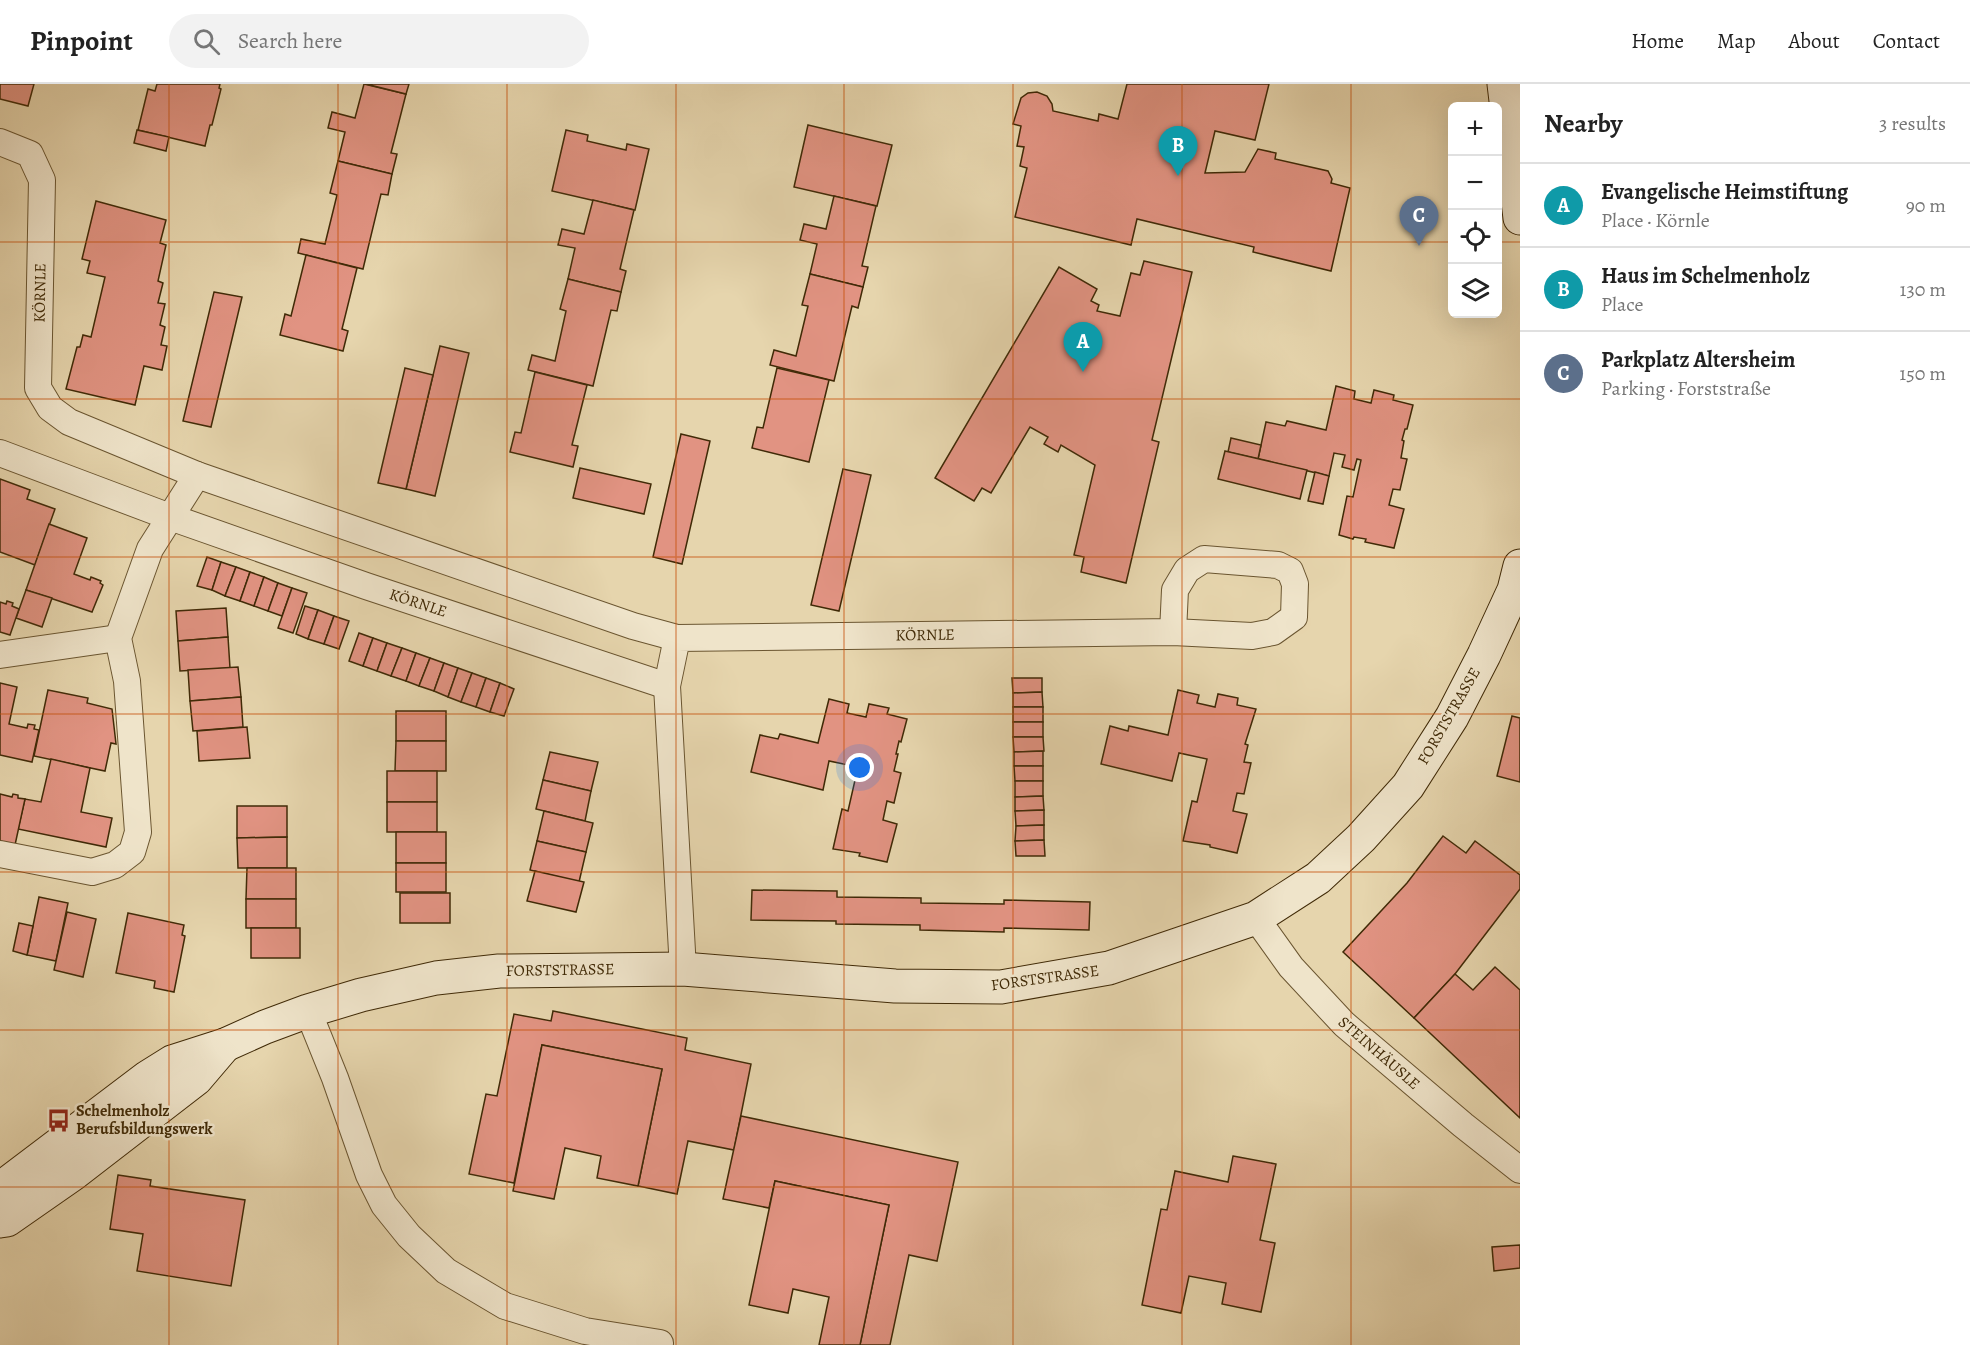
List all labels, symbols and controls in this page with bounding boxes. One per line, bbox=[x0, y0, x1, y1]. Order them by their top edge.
search box bbox=[169, 14, 589, 68]
text: Pinpoint bbox=[30, 22, 133, 60]
icon: search bbox=[190, 25, 223, 58]
text: Search here bbox=[238, 26, 342, 56]
text: Home bbox=[1631, 27, 1684, 55]
text: Map bbox=[1717, 27, 1755, 55]
text: About bbox=[1788, 27, 1840, 55]
text: Contact bbox=[1873, 27, 1940, 55]
map controls bbox=[1448, 102, 1502, 318]
button: + bbox=[1448, 102, 1502, 156]
text: Nearby bbox=[1544, 106, 1623, 141]
text: 3 results bbox=[1879, 110, 1946, 137]
pin: B bbox=[1158, 126, 1198, 176]
button: − bbox=[1448, 156, 1502, 210]
text: Evangelische Heimstiftung bbox=[1601, 177, 1848, 207]
text: A bbox=[1557, 192, 1570, 219]
text: 90 m bbox=[1906, 192, 1946, 219]
pin: C bbox=[1400, 196, 1438, 246]
text: Place · Körnle bbox=[1601, 207, 1710, 234]
button: locate bbox=[1448, 210, 1502, 264]
text: Haus im Schelmenholz bbox=[1601, 261, 1810, 291]
street label: KÖRNLE bbox=[28, 263, 52, 323]
button: layers bbox=[1448, 264, 1502, 318]
text: B bbox=[1557, 276, 1570, 303]
text: 130 m bbox=[1900, 276, 1946, 303]
text: Place bbox=[1601, 291, 1643, 318]
pin: A bbox=[1064, 322, 1102, 372]
text: Parkplatz Altersheim bbox=[1601, 345, 1795, 375]
text: C bbox=[1557, 360, 1570, 387]
text: 150 m bbox=[1899, 360, 1946, 387]
text: Parking · Forststraße bbox=[1601, 375, 1771, 402]
street label: KÖRNLE bbox=[386, 583, 450, 623]
street label: KÖRNLE bbox=[895, 623, 955, 647]
street label: FORSTSTRASSE bbox=[1412, 663, 1486, 769]
your location bbox=[845, 753, 874, 782]
street label: FORSTSTRASSE bbox=[505, 958, 615, 982]
street label: FORSTSTRASSE bbox=[990, 960, 1100, 996]
street label: STEINHÄUSLE bbox=[1333, 1011, 1425, 1095]
place label: Schelmenholz Berufsbildungswerk bbox=[76, 1100, 213, 1140]
bus stop icon: Schelmenholz Berufsbildungswerk bbox=[45, 1107, 71, 1133]

